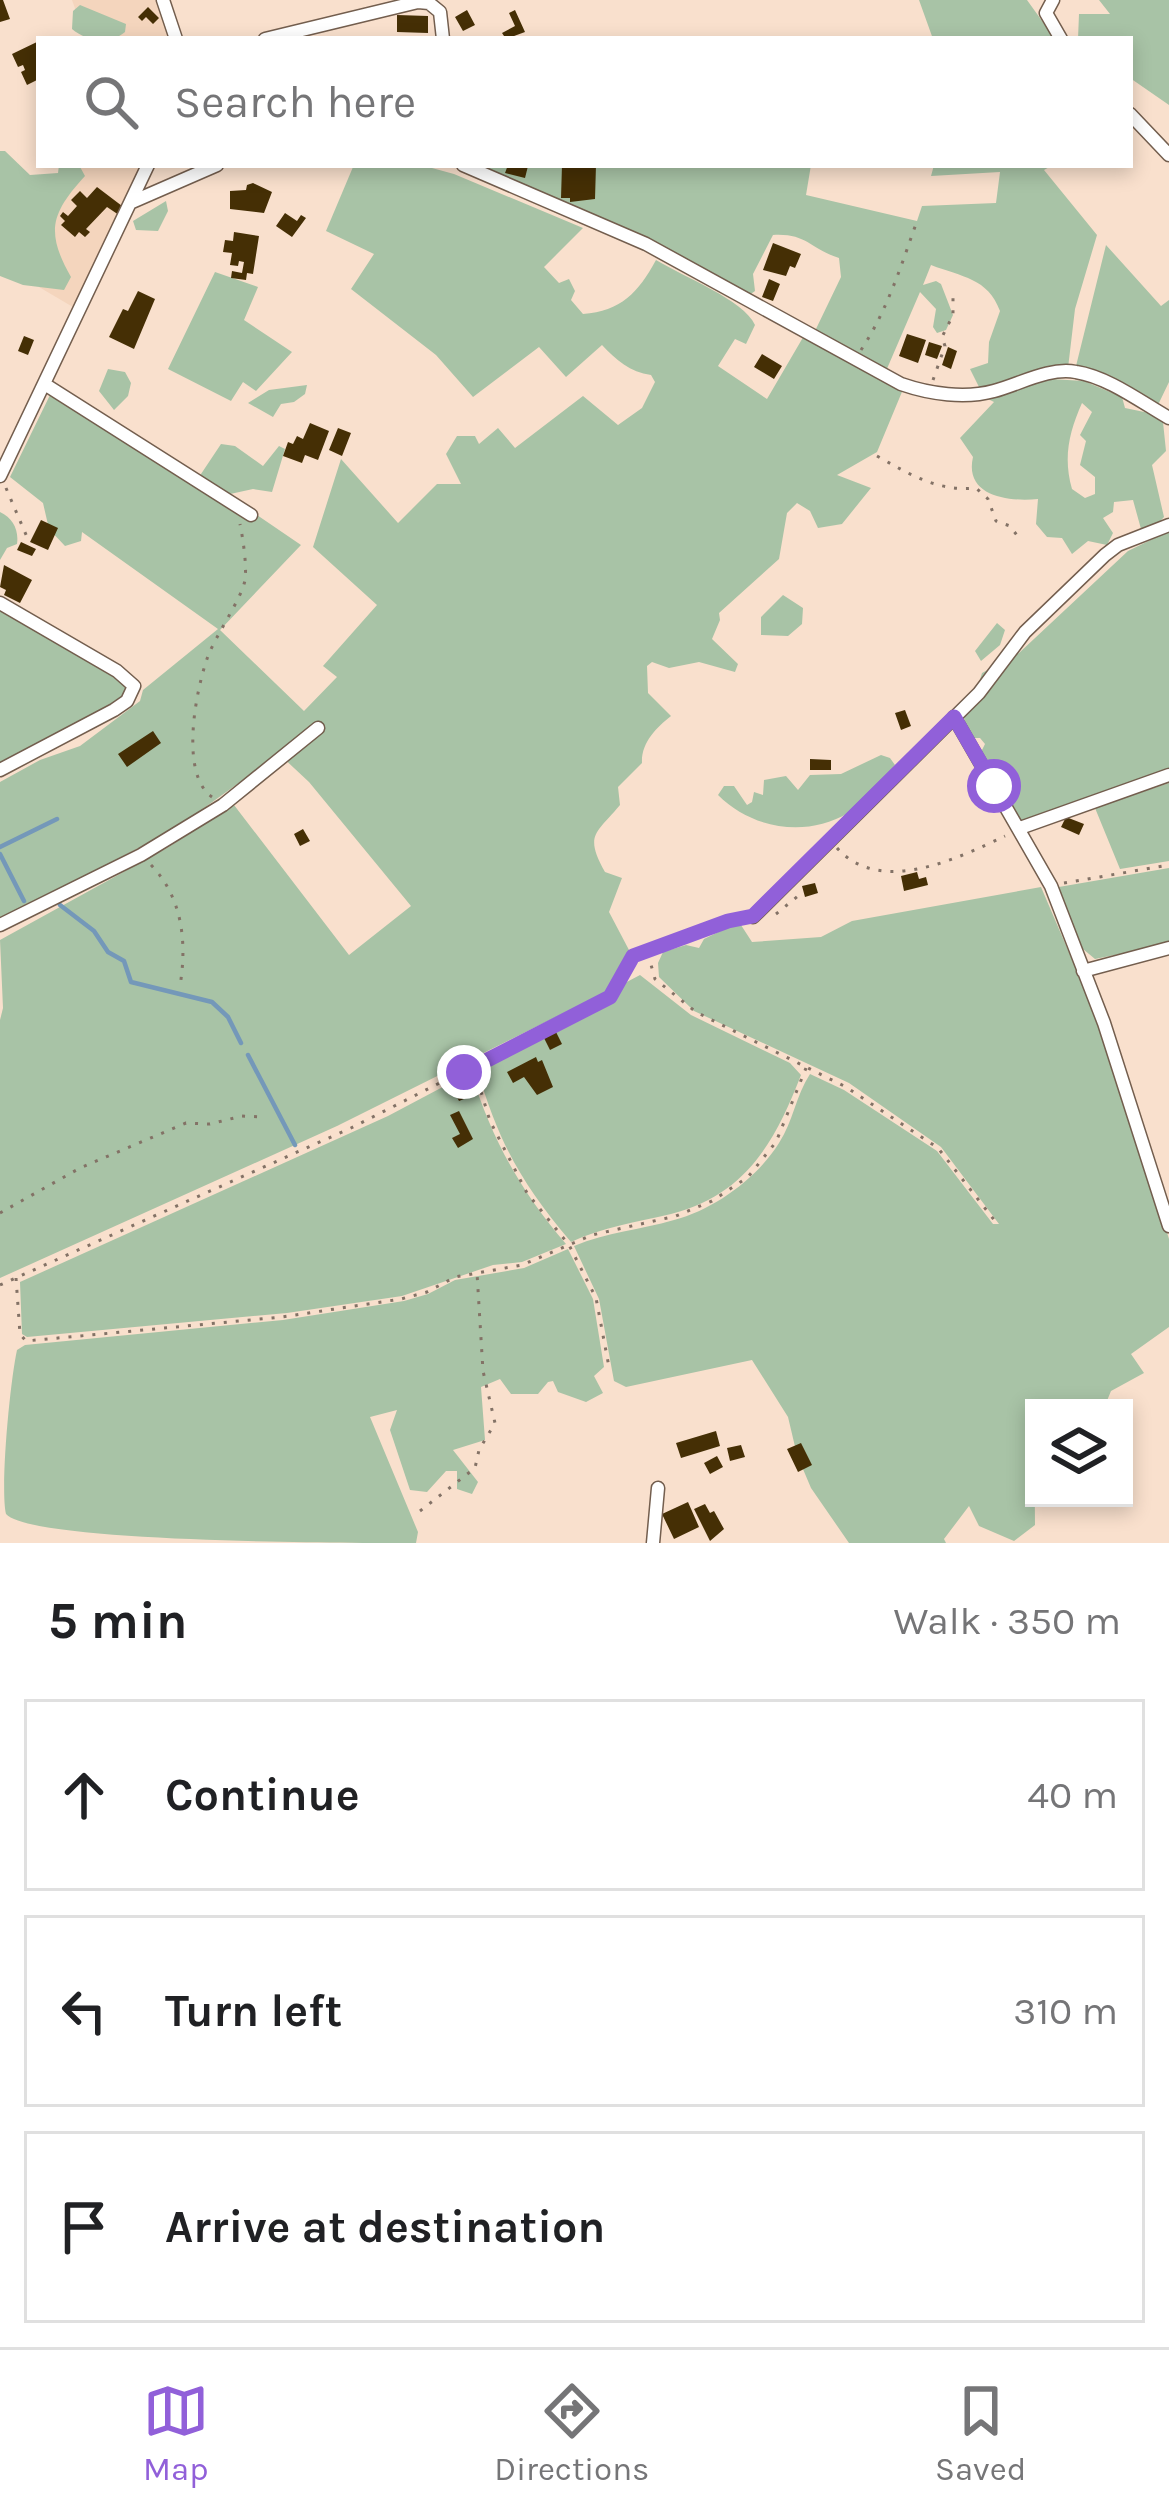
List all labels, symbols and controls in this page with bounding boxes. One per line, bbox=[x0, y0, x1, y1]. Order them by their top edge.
search box bbox=[36, 36, 1133, 168]
icon: search bbox=[78, 69, 144, 135]
text: Search here bbox=[174, 76, 416, 128]
route start bbox=[967, 759, 1021, 813]
route end bbox=[437, 1045, 491, 1099]
map controls bbox=[1025, 1399, 1133, 1507]
button: layers bbox=[1025, 1399, 1133, 1507]
text: 5 min bbox=[48, 1591, 188, 1651]
text: Walk · 350 m bbox=[894, 1598, 1121, 1644]
icon: ahead bbox=[51, 1762, 117, 1828]
text: Continue bbox=[165, 1769, 360, 1821]
text: 40 m bbox=[1027, 1772, 1118, 1818]
icon: left bbox=[51, 1978, 117, 2044]
text: Turn left bbox=[165, 1985, 342, 2037]
text: 310 m bbox=[1013, 1988, 1118, 2034]
icon: arrive bbox=[51, 2194, 117, 2260]
text: Arrive at destination bbox=[165, 2201, 605, 2253]
tab: Map bbox=[143, 2378, 209, 2488]
tab: Directions bbox=[494, 2378, 649, 2488]
tab: Saved bbox=[935, 2378, 1026, 2488]

